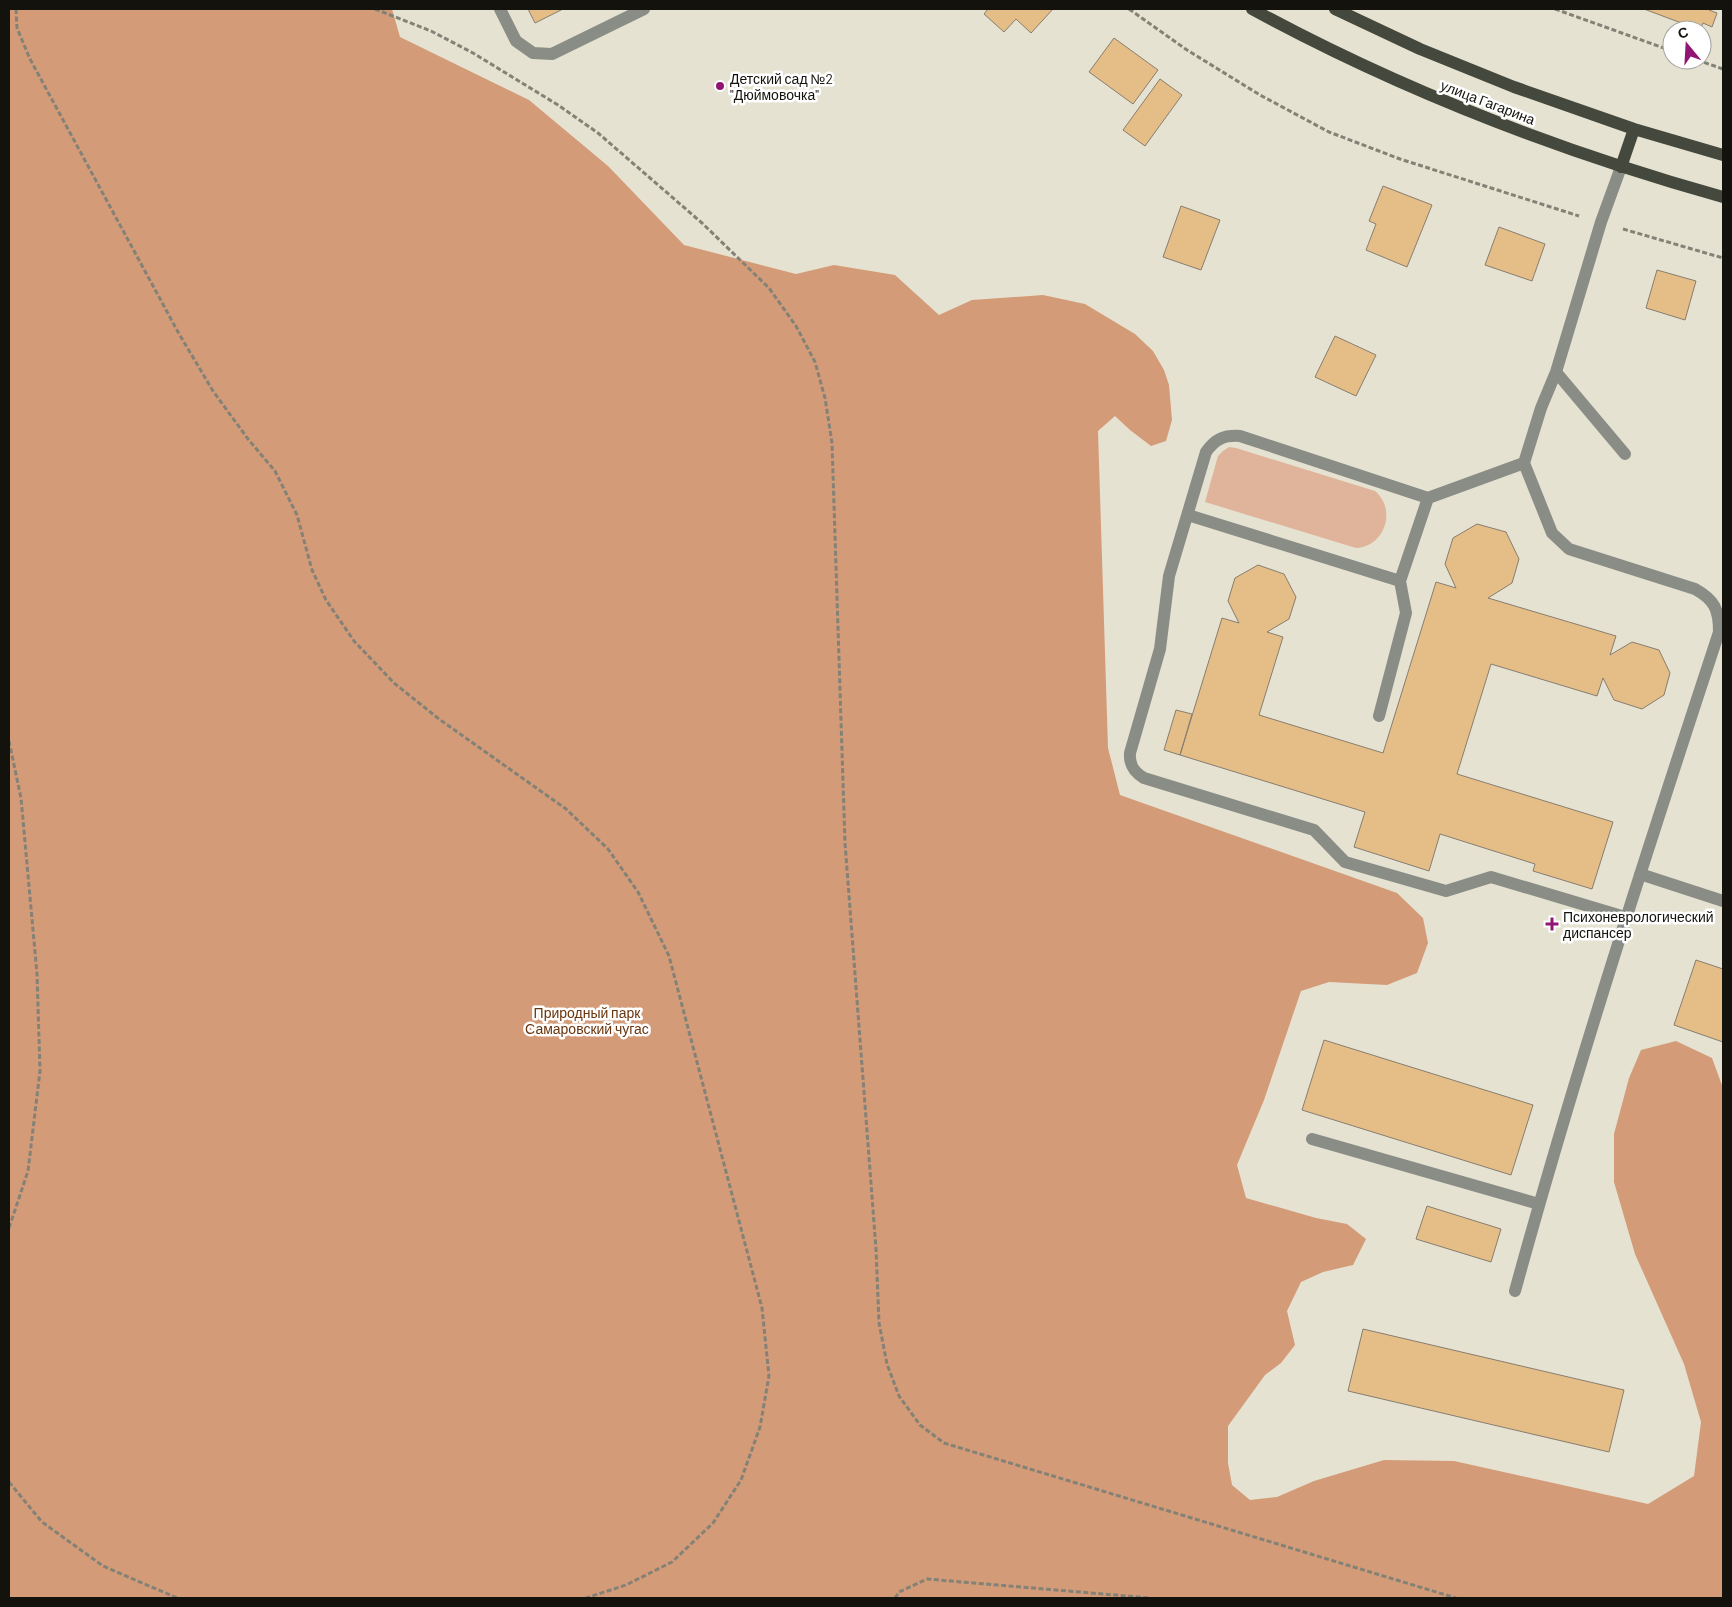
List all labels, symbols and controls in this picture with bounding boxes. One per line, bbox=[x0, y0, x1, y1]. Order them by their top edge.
north arrow bbox=[1662, 20, 1712, 70]
text: С bbox=[1675, 23, 1690, 42]
place label: Детский сад №2 "Дюймовочка" bbox=[730, 70, 833, 103]
street label: улица Гагарина bbox=[1438, 76, 1538, 128]
marker: Детский сад №2 "Дюймовочка" bbox=[714, 80, 726, 92]
place label: Психоневрологический диспансер bbox=[1563, 908, 1714, 941]
marker: Психоневрологический диспансер bbox=[1545, 917, 1559, 931]
park label: Природный парк Самаровский чугас bbox=[525, 1004, 649, 1037]

